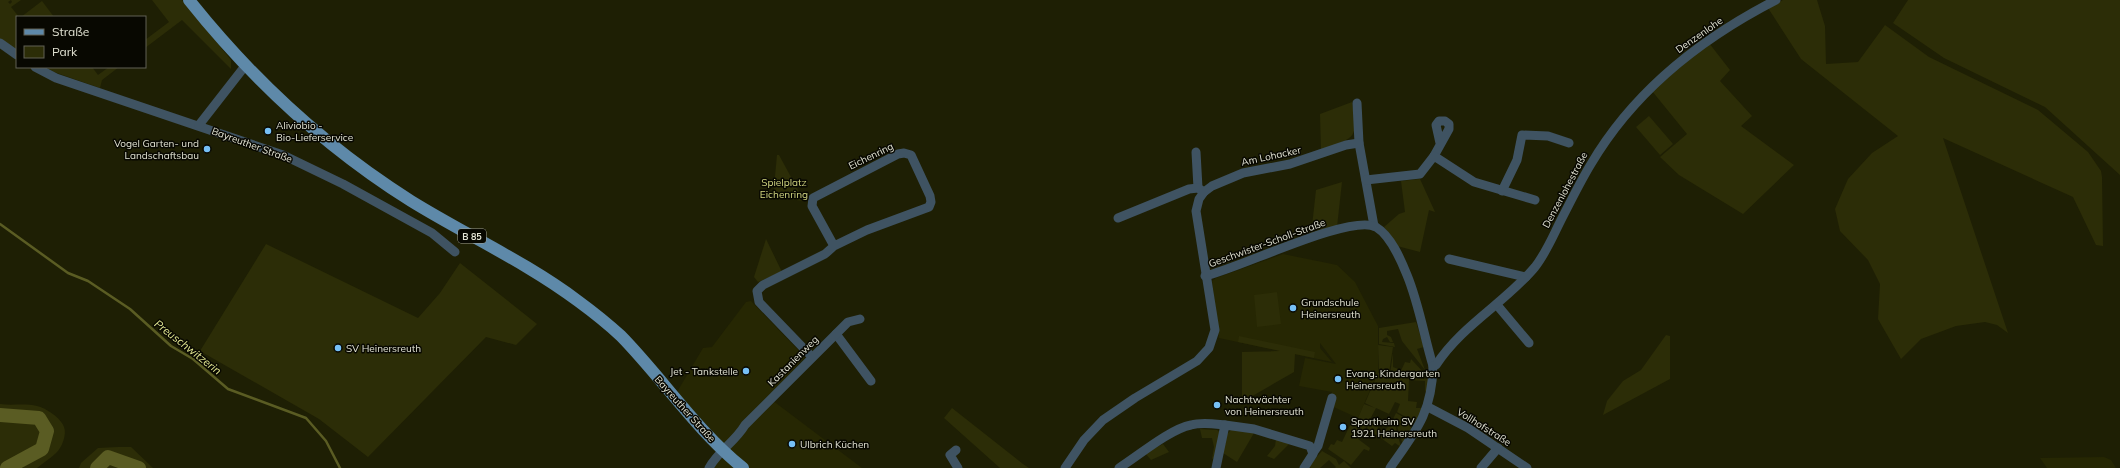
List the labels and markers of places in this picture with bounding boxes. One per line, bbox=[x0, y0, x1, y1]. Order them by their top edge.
place label: Aliviobio - Bio-Lieferservice bbox=[276, 119, 353, 144]
marker: Aliviobio - Bio-Lieferservice bbox=[263, 126, 273, 136]
place label: Vogel Garten- und Landschaftsbau bbox=[114, 137, 199, 162]
marker: Vogel Garten- und Landschaftsbau bbox=[202, 144, 212, 154]
place label: Grundschule Heinersreuth bbox=[1301, 296, 1361, 321]
marker: Grundschule Heinersreuth bbox=[1288, 303, 1298, 313]
place label: SV Heinersreuth bbox=[346, 342, 421, 355]
marker: SV Heinersreuth bbox=[333, 343, 343, 353]
place label: Jet - Tankstelle bbox=[670, 365, 738, 378]
marker: Jet - Tankstelle bbox=[741, 366, 751, 376]
place label: Evang. Kindergarten Heinersreuth bbox=[1346, 367, 1440, 392]
marker: Evang. Kindergarten Heinersreuth bbox=[1333, 374, 1343, 384]
place label: Nachtwächter von Heinersreuth bbox=[1225, 393, 1304, 418]
marker: Nachtwächter von Heinersreuth bbox=[1212, 400, 1222, 410]
place label: Sportheim SV 1921 Heinersreuth bbox=[1351, 415, 1437, 440]
marker: Sportheim SV 1921 Heinersreuth bbox=[1338, 422, 1348, 432]
place label: Ulbrich Küchen bbox=[800, 438, 869, 451]
marker: Ulbrich Küchen bbox=[787, 439, 797, 449]

